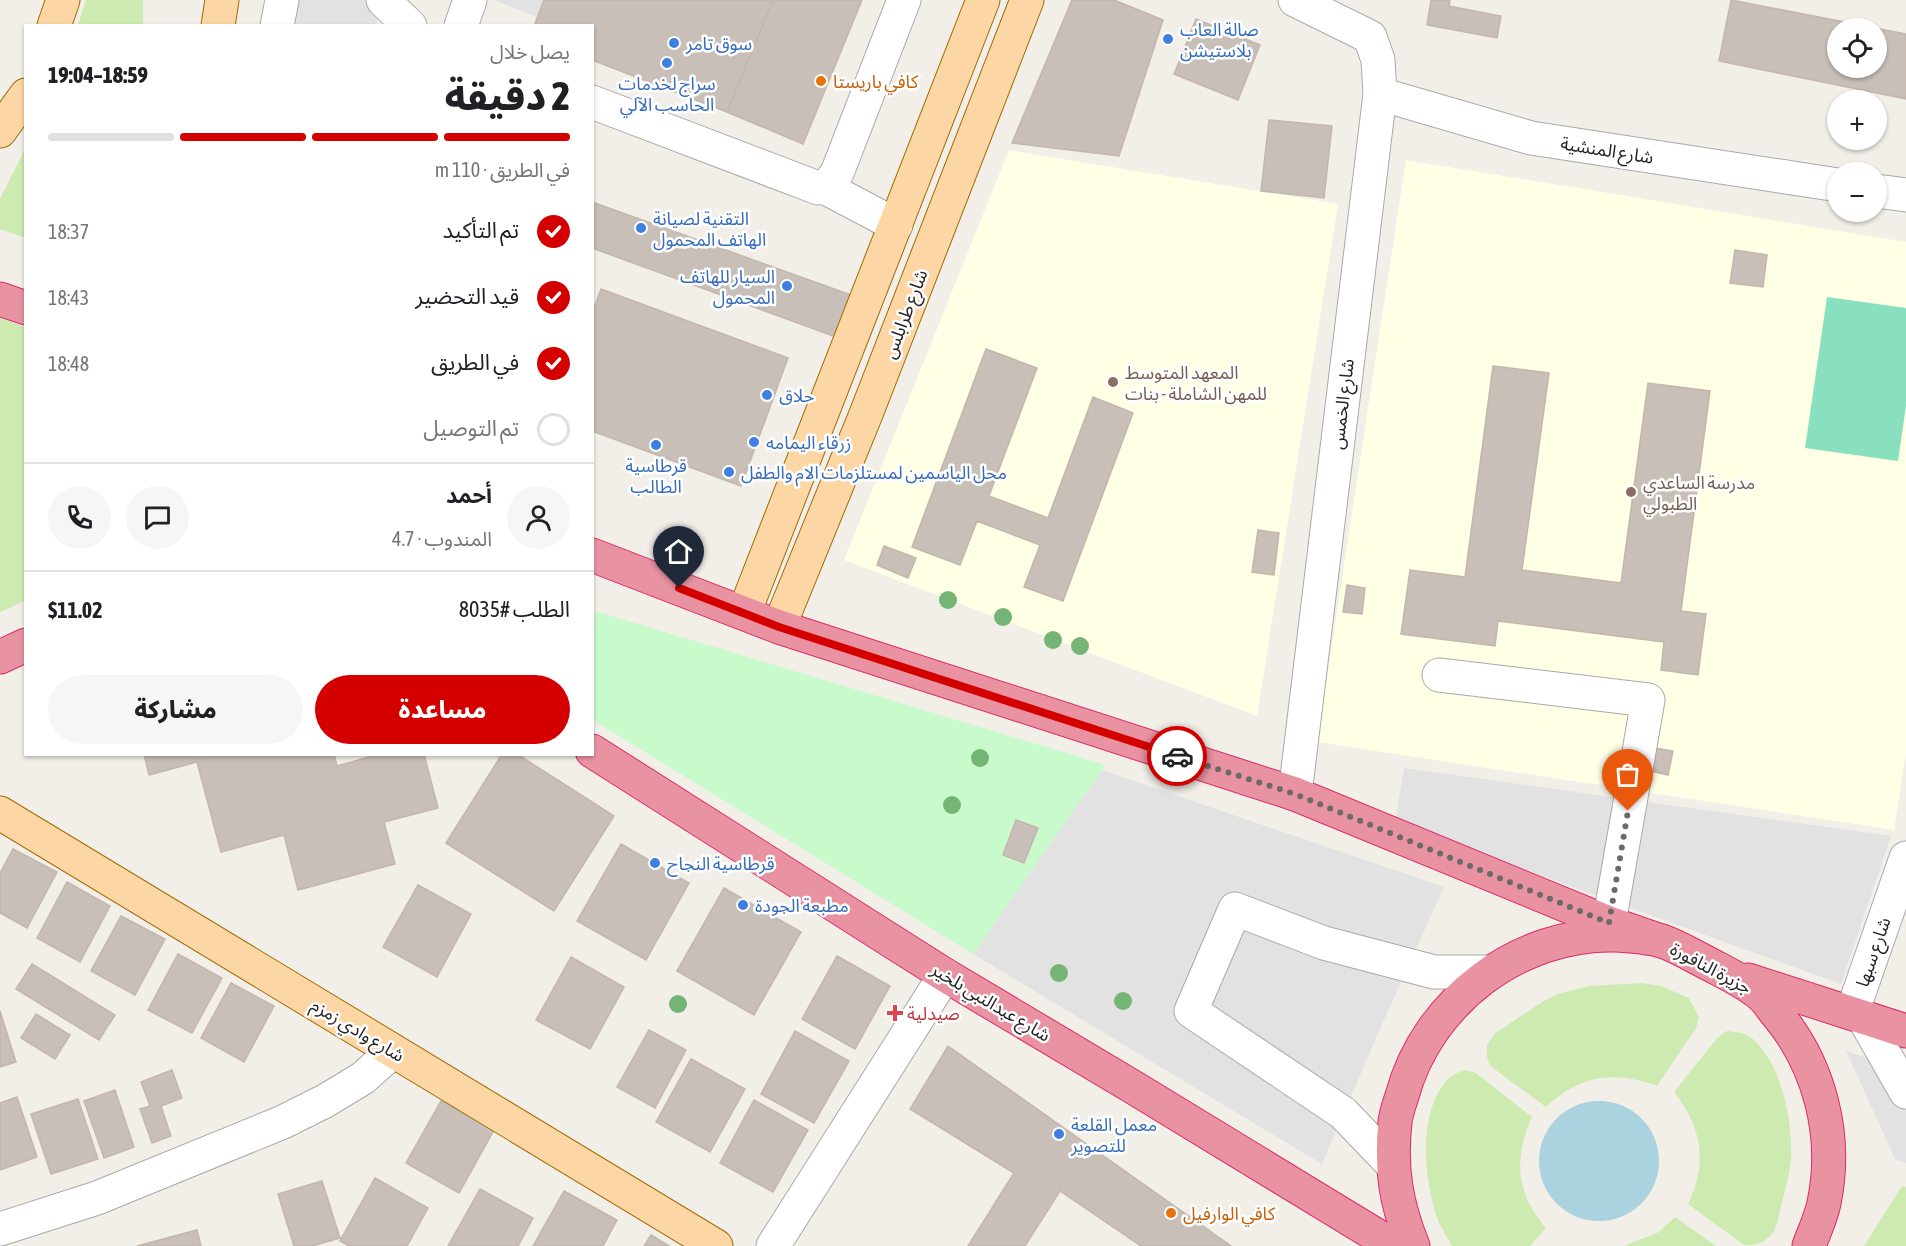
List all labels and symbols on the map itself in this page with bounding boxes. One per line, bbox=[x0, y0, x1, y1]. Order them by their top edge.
place label: صالة العاب بلاستيشن bbox=[1180, 19, 1259, 62]
marker: صالة العاب بلاستيشن bbox=[1161, 32, 1175, 46]
place label: سوق تامر bbox=[685, 33, 752, 55]
marker: سوق تامر bbox=[667, 36, 681, 50]
marker: سراج لخدمات الحاسب الآلي bbox=[660, 56, 674, 70]
place label: كافي باريستا bbox=[833, 71, 919, 95]
place label: سراج لخدمات الحاسب الآلي bbox=[618, 73, 716, 118]
marker: كافي باريستا bbox=[814, 74, 828, 88]
street label: شارع المنشية bbox=[1558, 132, 1655, 172]
place label: التقنية لصيانة الهاتف المحمول bbox=[653, 208, 766, 251]
marker: التقنية لصيانة الهاتف المحمول bbox=[634, 221, 648, 235]
place label: السيار للهاتف المحمول bbox=[680, 266, 775, 309]
street label: شارع طرابلس bbox=[878, 266, 935, 363]
marker: السيار للهاتف المحمول bbox=[780, 279, 794, 293]
street label: شارع الخمس bbox=[1326, 357, 1362, 451]
place label: المعهد المتوسط للمهن الشاملة - بنات bbox=[1125, 362, 1267, 405]
marker: المعهد المتوسط للمهن الشاملة - بنات bbox=[1106, 375, 1120, 389]
place label: حلاق bbox=[779, 385, 814, 406]
marker: حلاق bbox=[760, 388, 774, 402]
place label: زرقاء اليمامه bbox=[766, 432, 851, 454]
marker: زرقاء اليمامه bbox=[747, 435, 761, 449]
marker: قرطاسية الطالب bbox=[649, 438, 663, 452]
place label: قرطاسية الطالب bbox=[625, 455, 687, 497]
place label: محل الياسمين لمستلزمات الام والطفل bbox=[741, 462, 1007, 487]
marker: محل الياسمين لمستلزمات الام والطفل bbox=[722, 465, 736, 479]
place label: مدرسة الساعدي الطبولي bbox=[1643, 472, 1755, 517]
marker: مدرسة الساعدي الطبولي bbox=[1624, 485, 1638, 499]
pin bbox=[653, 526, 704, 588]
courier bbox=[1147, 726, 1207, 786]
pin bbox=[1602, 749, 1653, 811]
place label: قرطاسية النجاح bbox=[667, 853, 774, 877]
marker: قرطاسية النجاح bbox=[648, 856, 662, 870]
place label: مطبعة الجودة bbox=[755, 895, 849, 917]
marker: مطبعة الجودة bbox=[736, 898, 750, 912]
street label: شارع سبها bbox=[1851, 914, 1898, 991]
street label: جزيرة النافورة bbox=[1666, 938, 1755, 999]
street label: شارع عبدالنبي بلخير bbox=[925, 958, 1054, 1049]
street label: شارع وادي زمزم bbox=[305, 994, 408, 1069]
place label: صيدلية bbox=[907, 1003, 960, 1024]
marker: صيدلية bbox=[888, 1006, 902, 1020]
place label: معمل القلعة للتصوير bbox=[1070, 1114, 1157, 1157]
marker: معمل القلعة للتصوير bbox=[1052, 1127, 1066, 1141]
place label: كافي الوارفيل bbox=[1183, 1203, 1276, 1227]
marker: كافي الوارفيل bbox=[1164, 1206, 1178, 1220]

